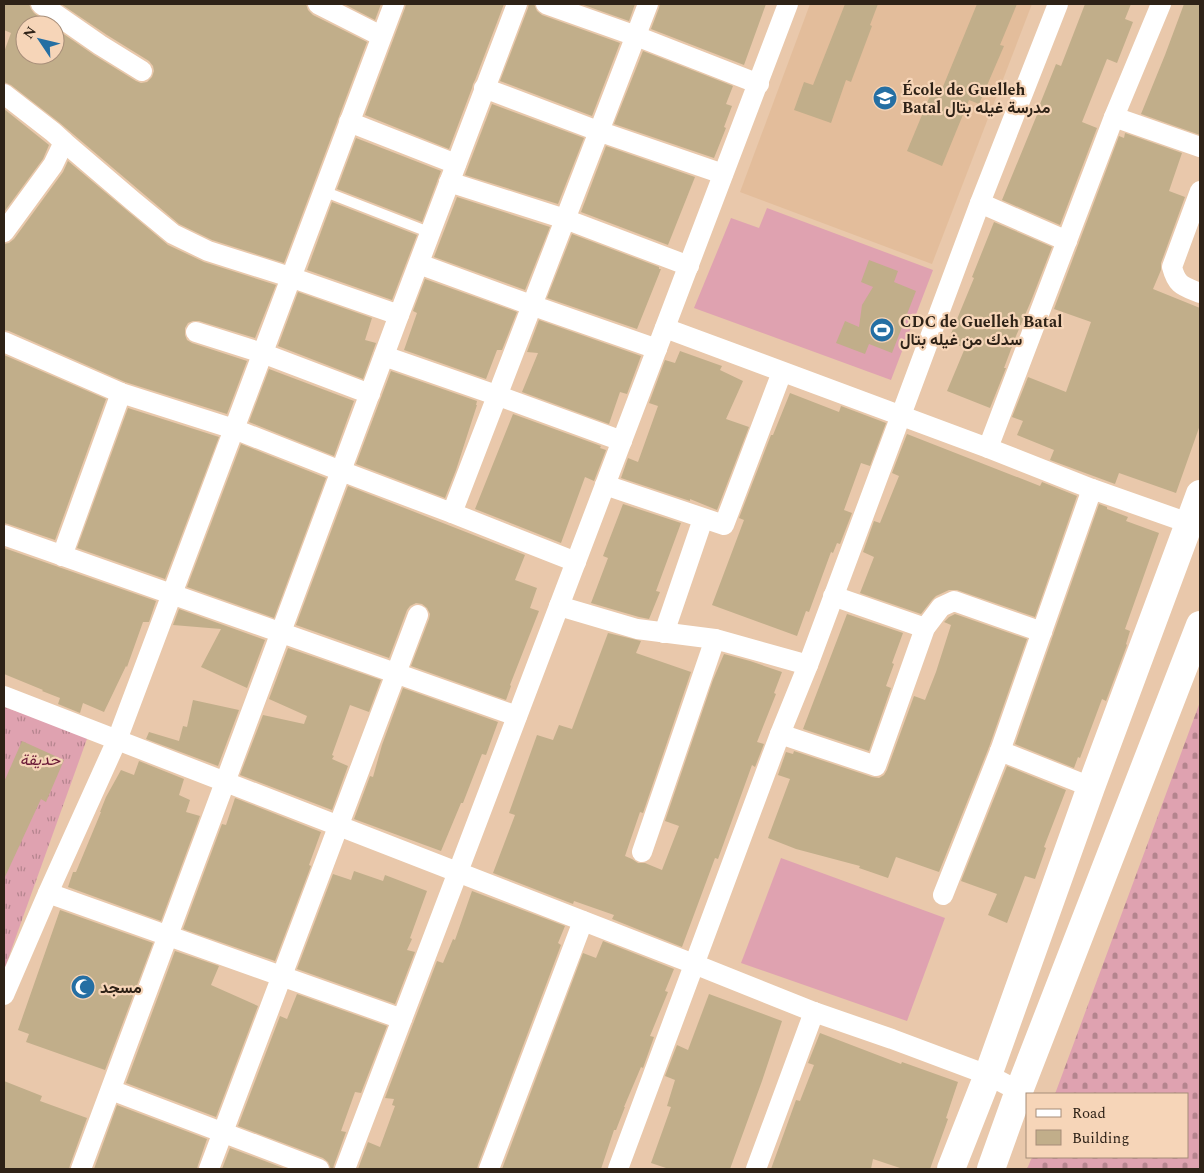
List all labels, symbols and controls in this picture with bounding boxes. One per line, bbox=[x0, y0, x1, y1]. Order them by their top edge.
north arrow bbox=[15, 15, 65, 65]
text: N bbox=[18, 22, 42, 44]
place label: École de Guelleh Batal مدرسة غيله بتال bbox=[902, 78, 1051, 120]
school or university icon: École de Guelleh Batal مدرسة غيله بتال bbox=[872, 85, 898, 111]
place label: CDC de Guelleh Batal سدك من غيله بتال bbox=[900, 310, 1062, 352]
sports icon: CDC de Guelleh Batal سدك من غيله بتال bbox=[869, 317, 895, 343]
park label: حديقة bbox=[20, 748, 62, 772]
mosque icon: مسجد bbox=[70, 974, 96, 1000]
place label: مسجد bbox=[100, 976, 142, 1000]
legend bbox=[1026, 1093, 1189, 1158]
text: Road bbox=[1072, 1102, 1106, 1125]
text: Building bbox=[1072, 1127, 1129, 1150]

